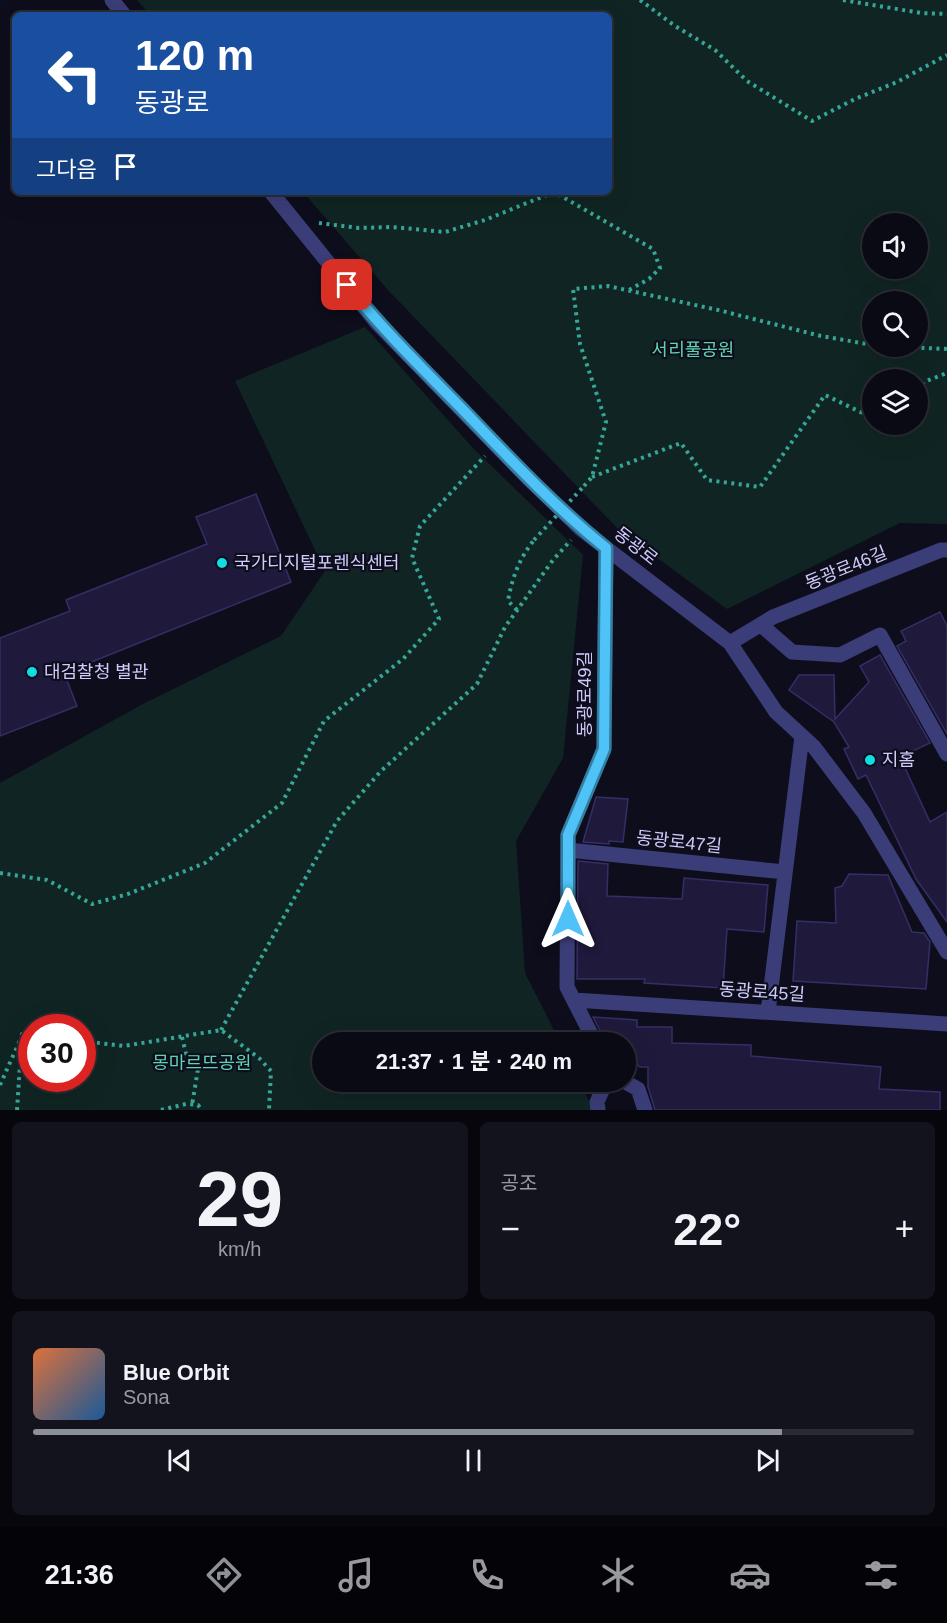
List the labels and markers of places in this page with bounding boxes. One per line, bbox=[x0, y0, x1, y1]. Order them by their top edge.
pin bbox=[321, 259, 372, 310]
place label: 국가디지털포렌식센터 bbox=[234, 553, 400, 573]
marker: 국가디지털포렌식센터 bbox=[215, 556, 229, 570]
place label: 대검찰청 별관 bbox=[44, 662, 149, 682]
marker: 대검찰청 별관 bbox=[25, 665, 39, 679]
place label: 지홈 bbox=[882, 750, 915, 770]
marker: 지홈 bbox=[863, 753, 877, 767]

